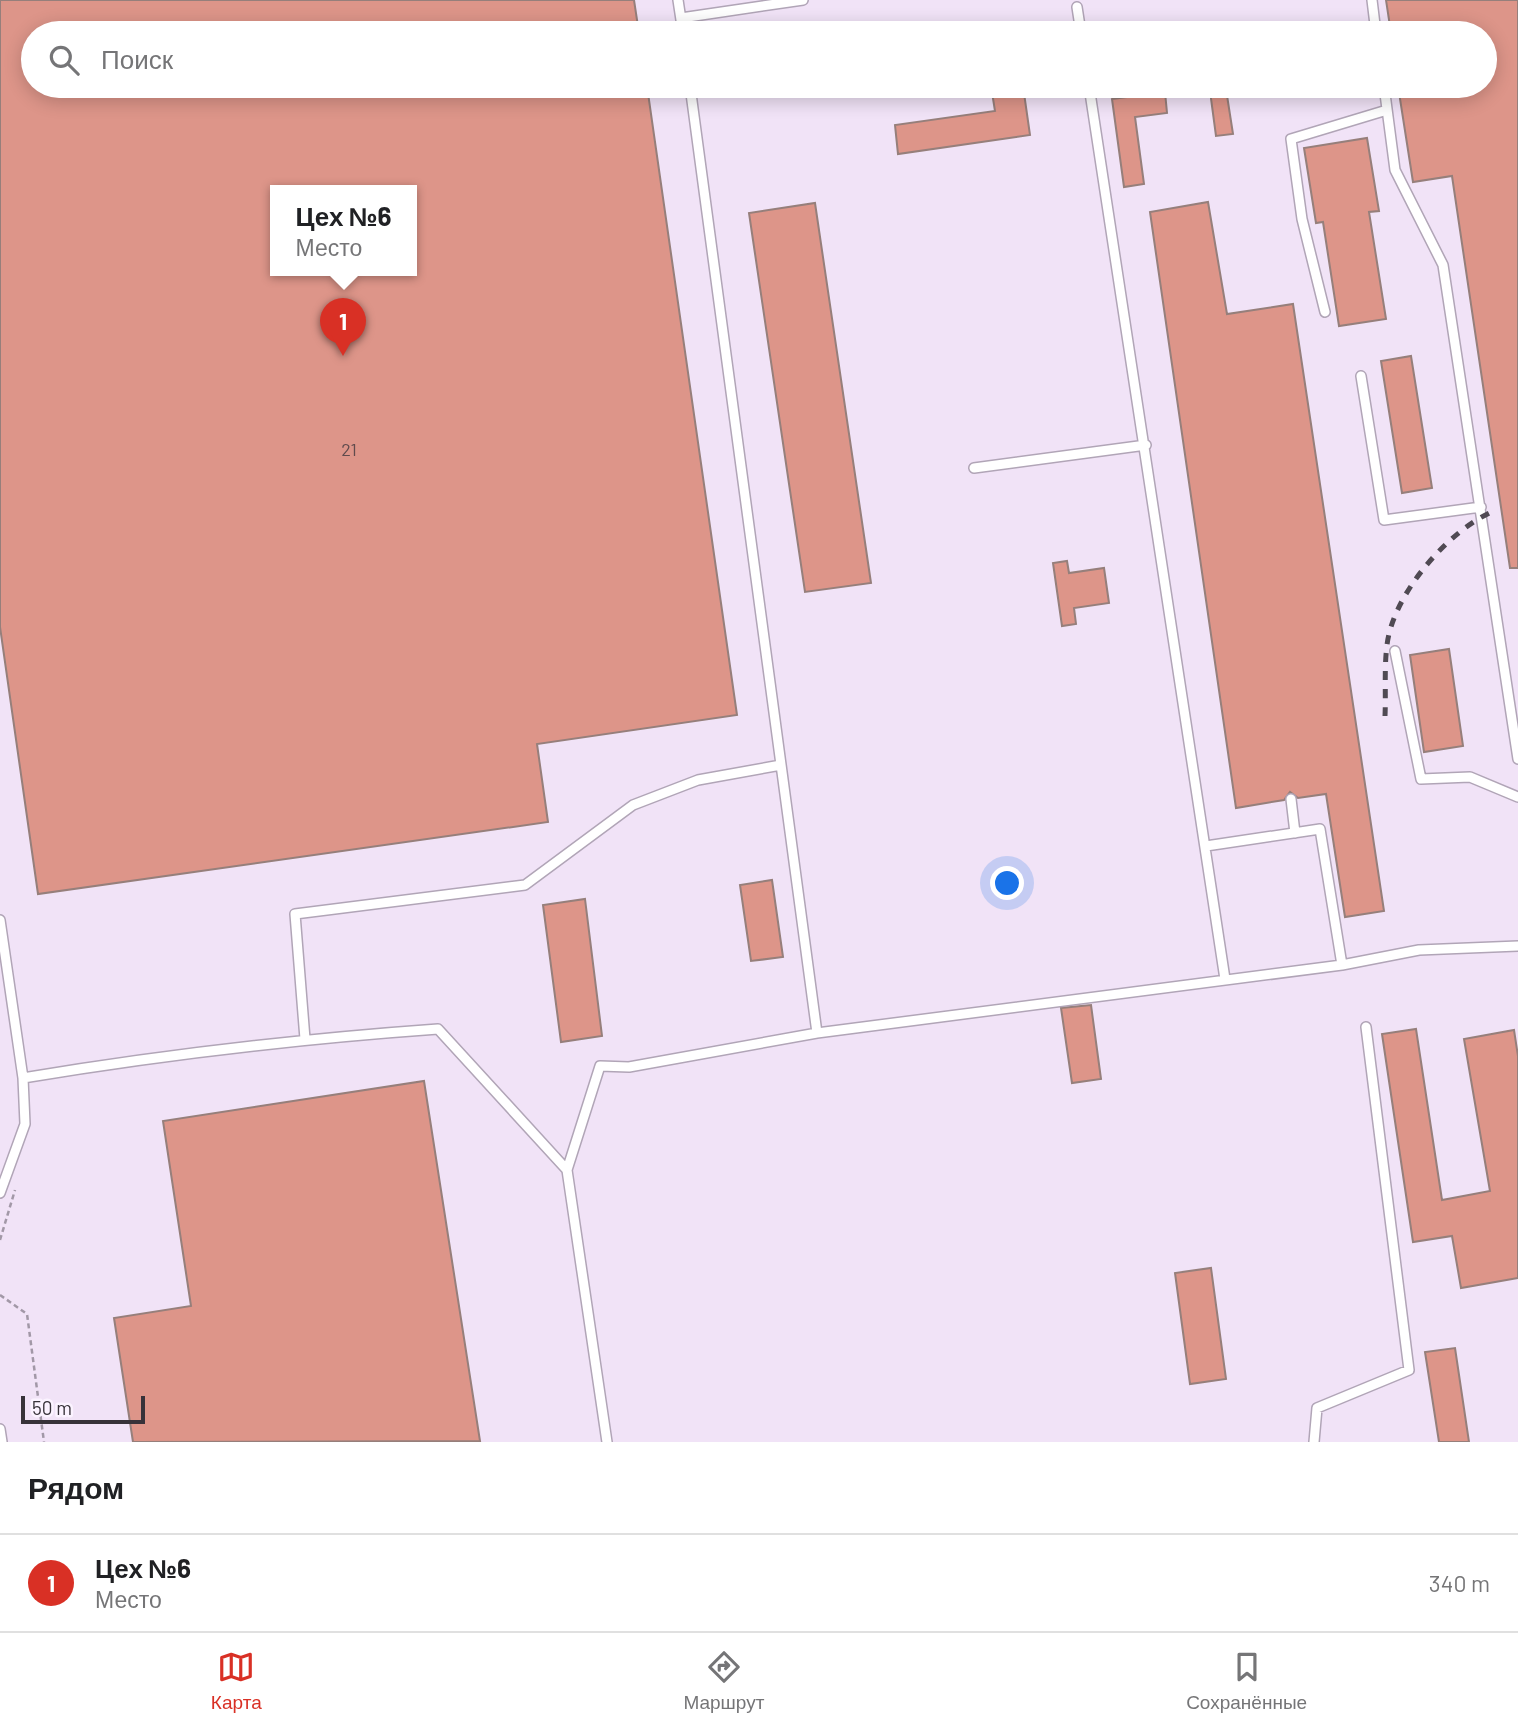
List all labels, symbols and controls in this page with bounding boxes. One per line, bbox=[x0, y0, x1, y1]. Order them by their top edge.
search box bbox=[21, 21, 1497, 98]
icon: search bbox=[45, 41, 83, 79]
text: Поиск bbox=[101, 43, 173, 74]
popup bbox=[270, 185, 417, 276]
text: Цех №6 bbox=[295, 200, 392, 231]
text: Место bbox=[295, 233, 362, 261]
pin: 1 bbox=[320, 298, 366, 356]
house number: 21 bbox=[341, 438, 357, 460]
your location bbox=[990, 866, 1024, 900]
scale bar bbox=[21, 1393, 145, 1425]
text: 50 m bbox=[32, 1396, 72, 1419]
text: Рядом bbox=[28, 1469, 124, 1505]
text: Цех №6 bbox=[95, 1552, 191, 1583]
text: 1 bbox=[47, 1569, 55, 1597]
text: 340 m bbox=[1429, 1569, 1490, 1597]
text: Место bbox=[95, 1585, 162, 1613]
tab: Карта bbox=[211, 1648, 262, 1714]
tab: Маршрут bbox=[683, 1648, 764, 1714]
tab: Сохранённые bbox=[1186, 1648, 1307, 1714]

